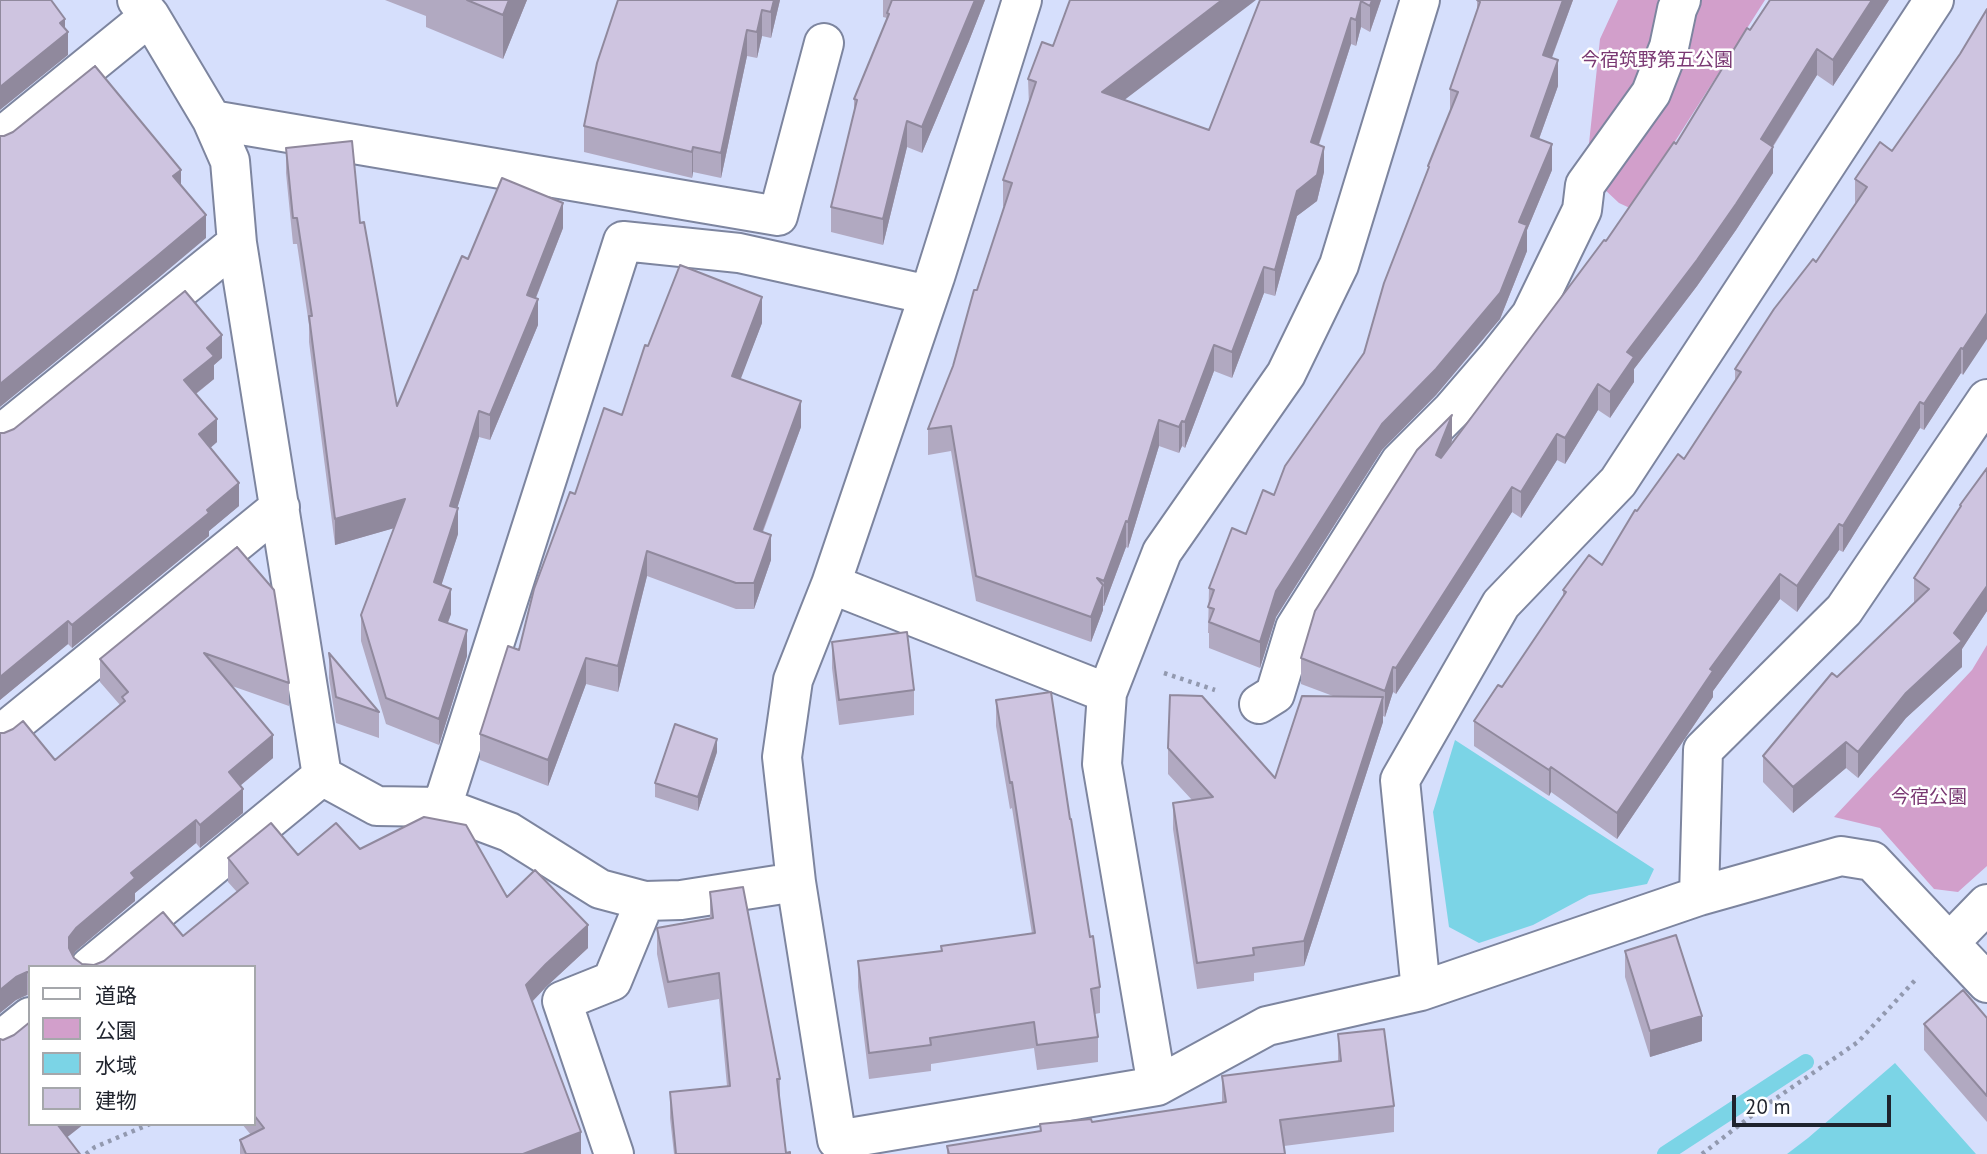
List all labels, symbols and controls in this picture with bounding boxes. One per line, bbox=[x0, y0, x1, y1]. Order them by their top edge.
park label: 今宿筑野第五公園 bbox=[1581, 50, 1733, 72]
park label: 今宿公園 bbox=[1891, 787, 1967, 809]
legend bbox=[28, 965, 256, 1126]
text: 道路 bbox=[95, 982, 137, 1009]
text: 公園 bbox=[95, 1017, 137, 1044]
text: 水域 bbox=[95, 1052, 137, 1079]
scale bar bbox=[1735, 1080, 1894, 1124]
text: 建物 bbox=[95, 1087, 137, 1114]
text: 20 m bbox=[1745, 1093, 1791, 1120]

